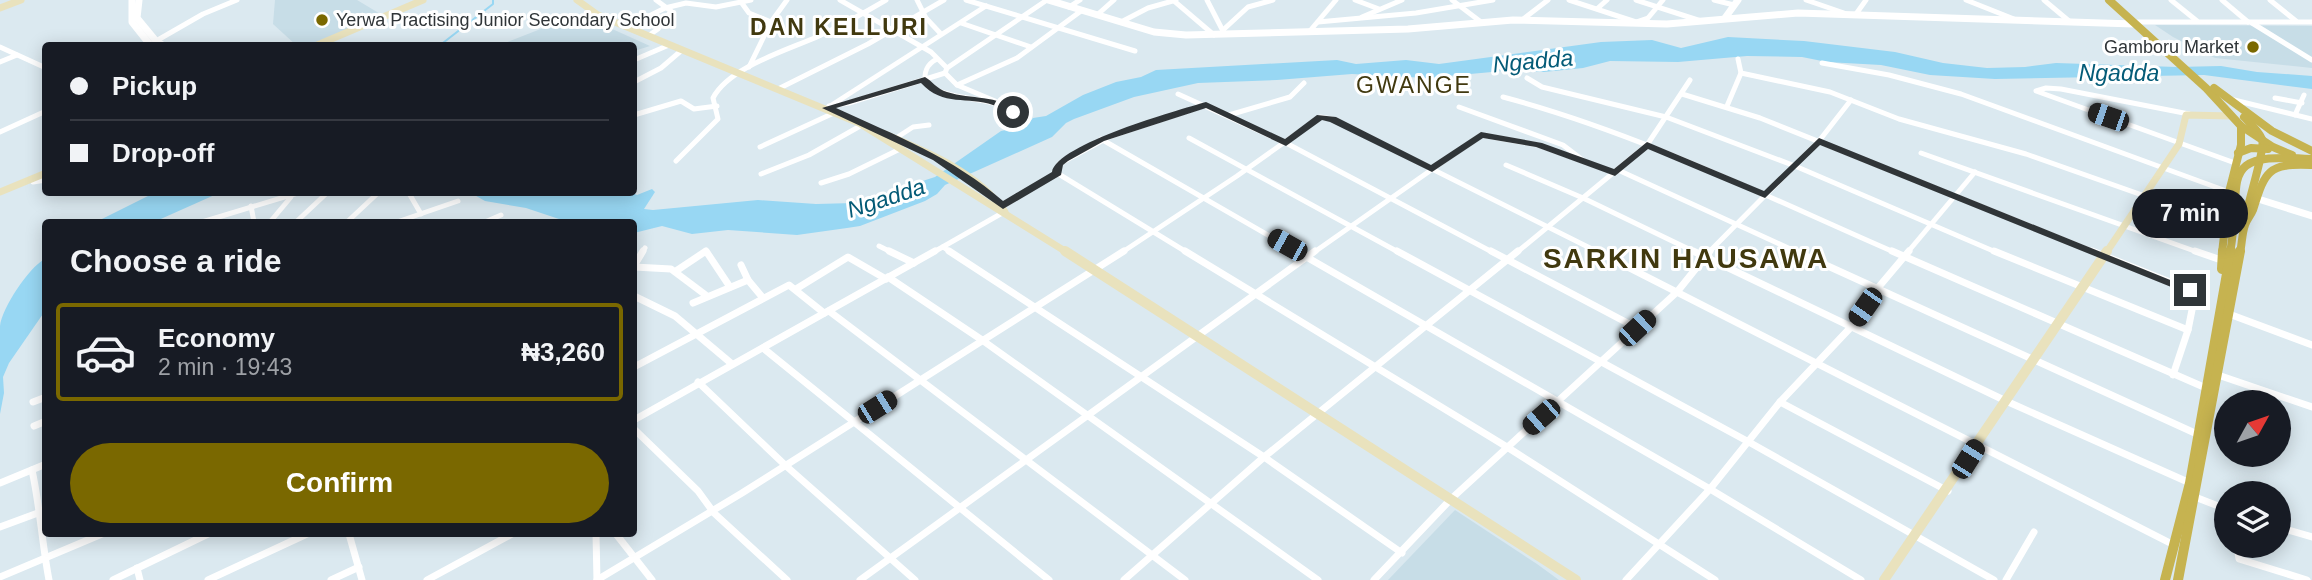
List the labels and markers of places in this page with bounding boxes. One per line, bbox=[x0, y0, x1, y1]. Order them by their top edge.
place label: Yerwa Practising Junior Secondary School bbox=[336, 10, 675, 30]
marker: Yerwa Practising Junior Secondary School bbox=[314, 12, 330, 28]
place label: Gamboru Market bbox=[2104, 37, 2239, 57]
marker: Gamboru Market bbox=[2245, 39, 2261, 55]

